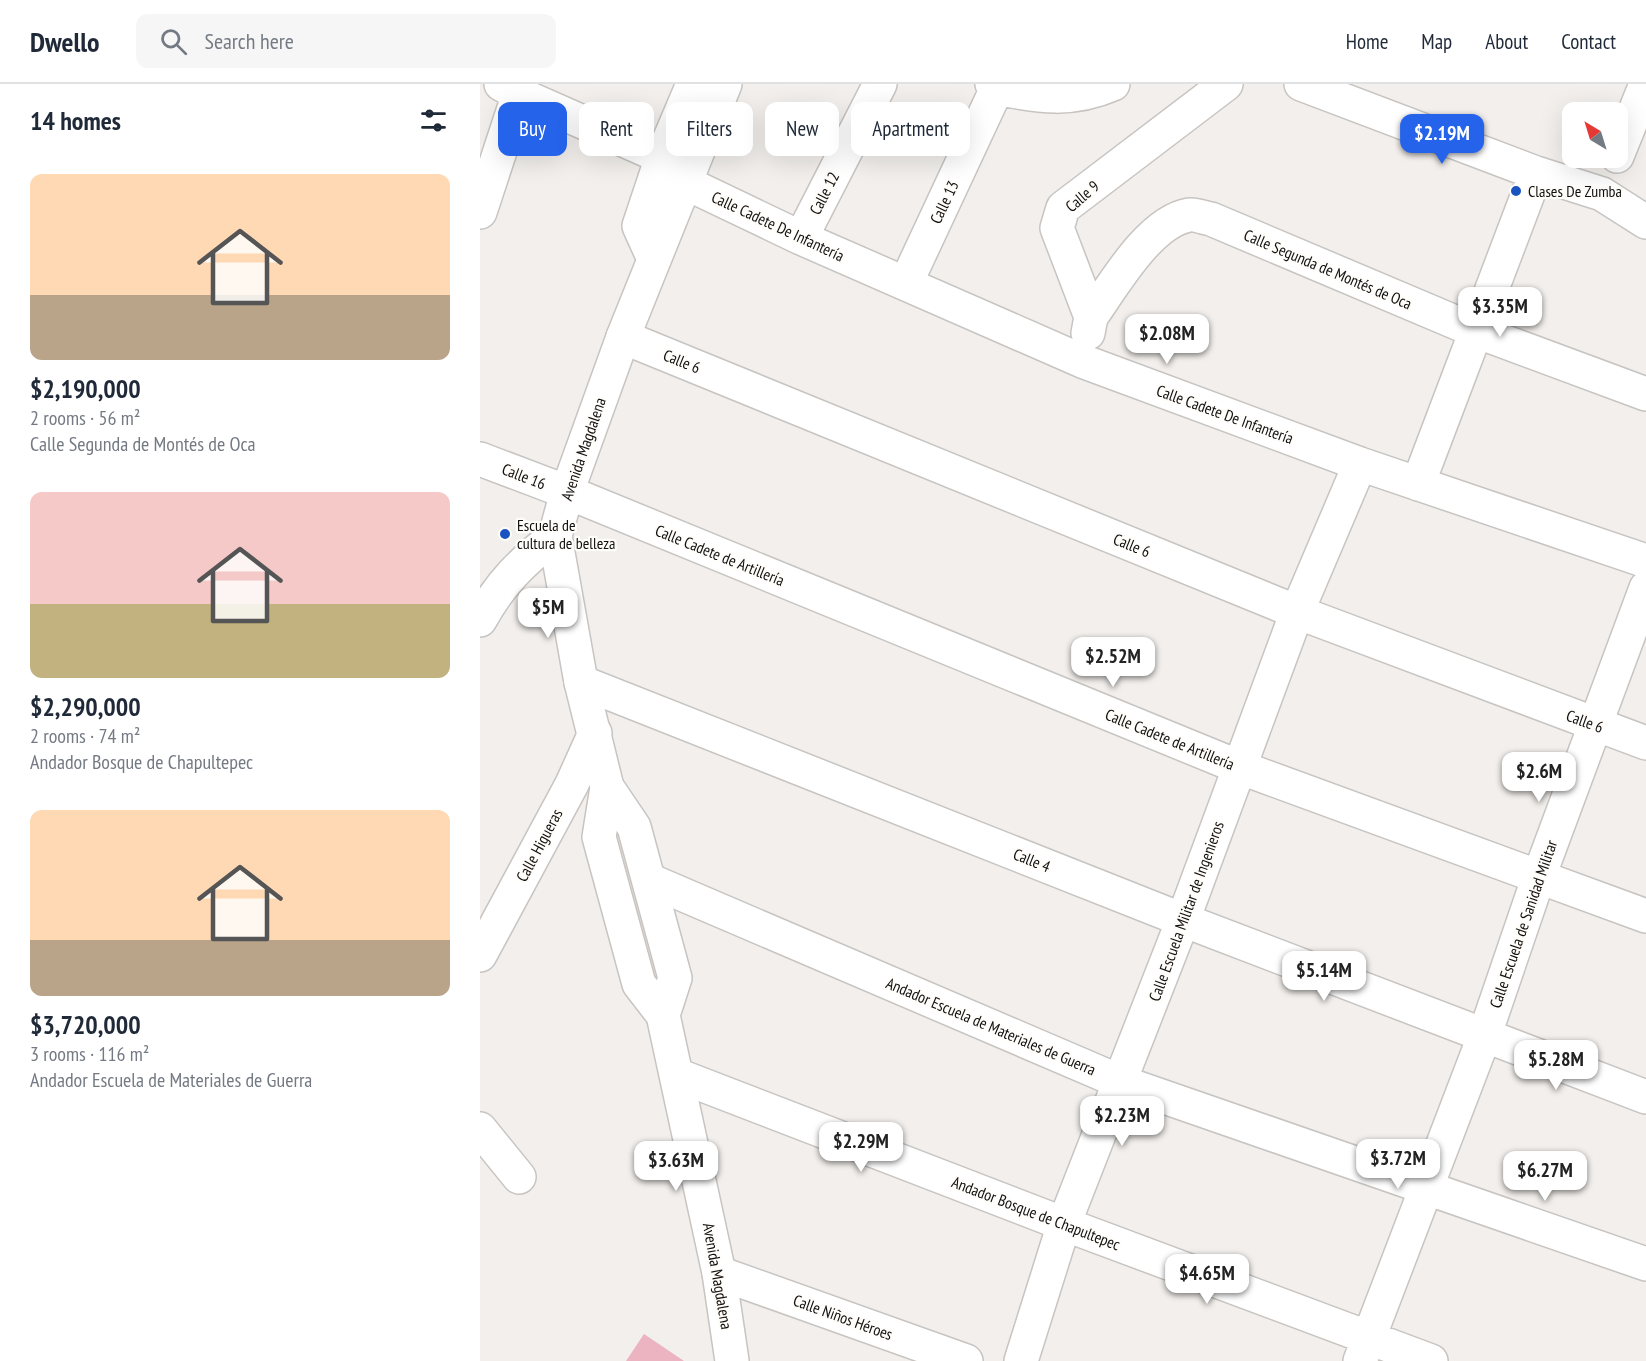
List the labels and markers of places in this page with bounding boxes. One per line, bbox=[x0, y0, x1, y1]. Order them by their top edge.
pin: $2.19M bbox=[1393, 114, 1491, 165]
place label: Clases De Zumba bbox=[1528, 181, 1622, 201]
marker: Clases De Zumba bbox=[1509, 184, 1523, 198]
pin: $3.35M bbox=[1451, 287, 1549, 338]
pin: $2.08M bbox=[1118, 314, 1216, 365]
place label: Escuela de cultura de belleza bbox=[517, 515, 615, 553]
marker: Escuela de cultura de belleza bbox=[498, 527, 512, 541]
pin: $5M bbox=[519, 588, 577, 639]
pin: $2.52M bbox=[1064, 637, 1162, 688]
pin: $2.6M bbox=[1497, 752, 1581, 803]
pin: $5.14M bbox=[1275, 951, 1373, 1002]
pin: $5.28M bbox=[1507, 1040, 1605, 1091]
pin: $2.23M bbox=[1073, 1096, 1171, 1147]
pin: $2.29M bbox=[812, 1122, 910, 1173]
pin: $3.72M bbox=[1349, 1139, 1447, 1190]
pin: $3.63M bbox=[627, 1141, 725, 1192]
pin: $6.27M bbox=[1496, 1151, 1594, 1202]
pin: $4.65M bbox=[1158, 1254, 1256, 1305]

